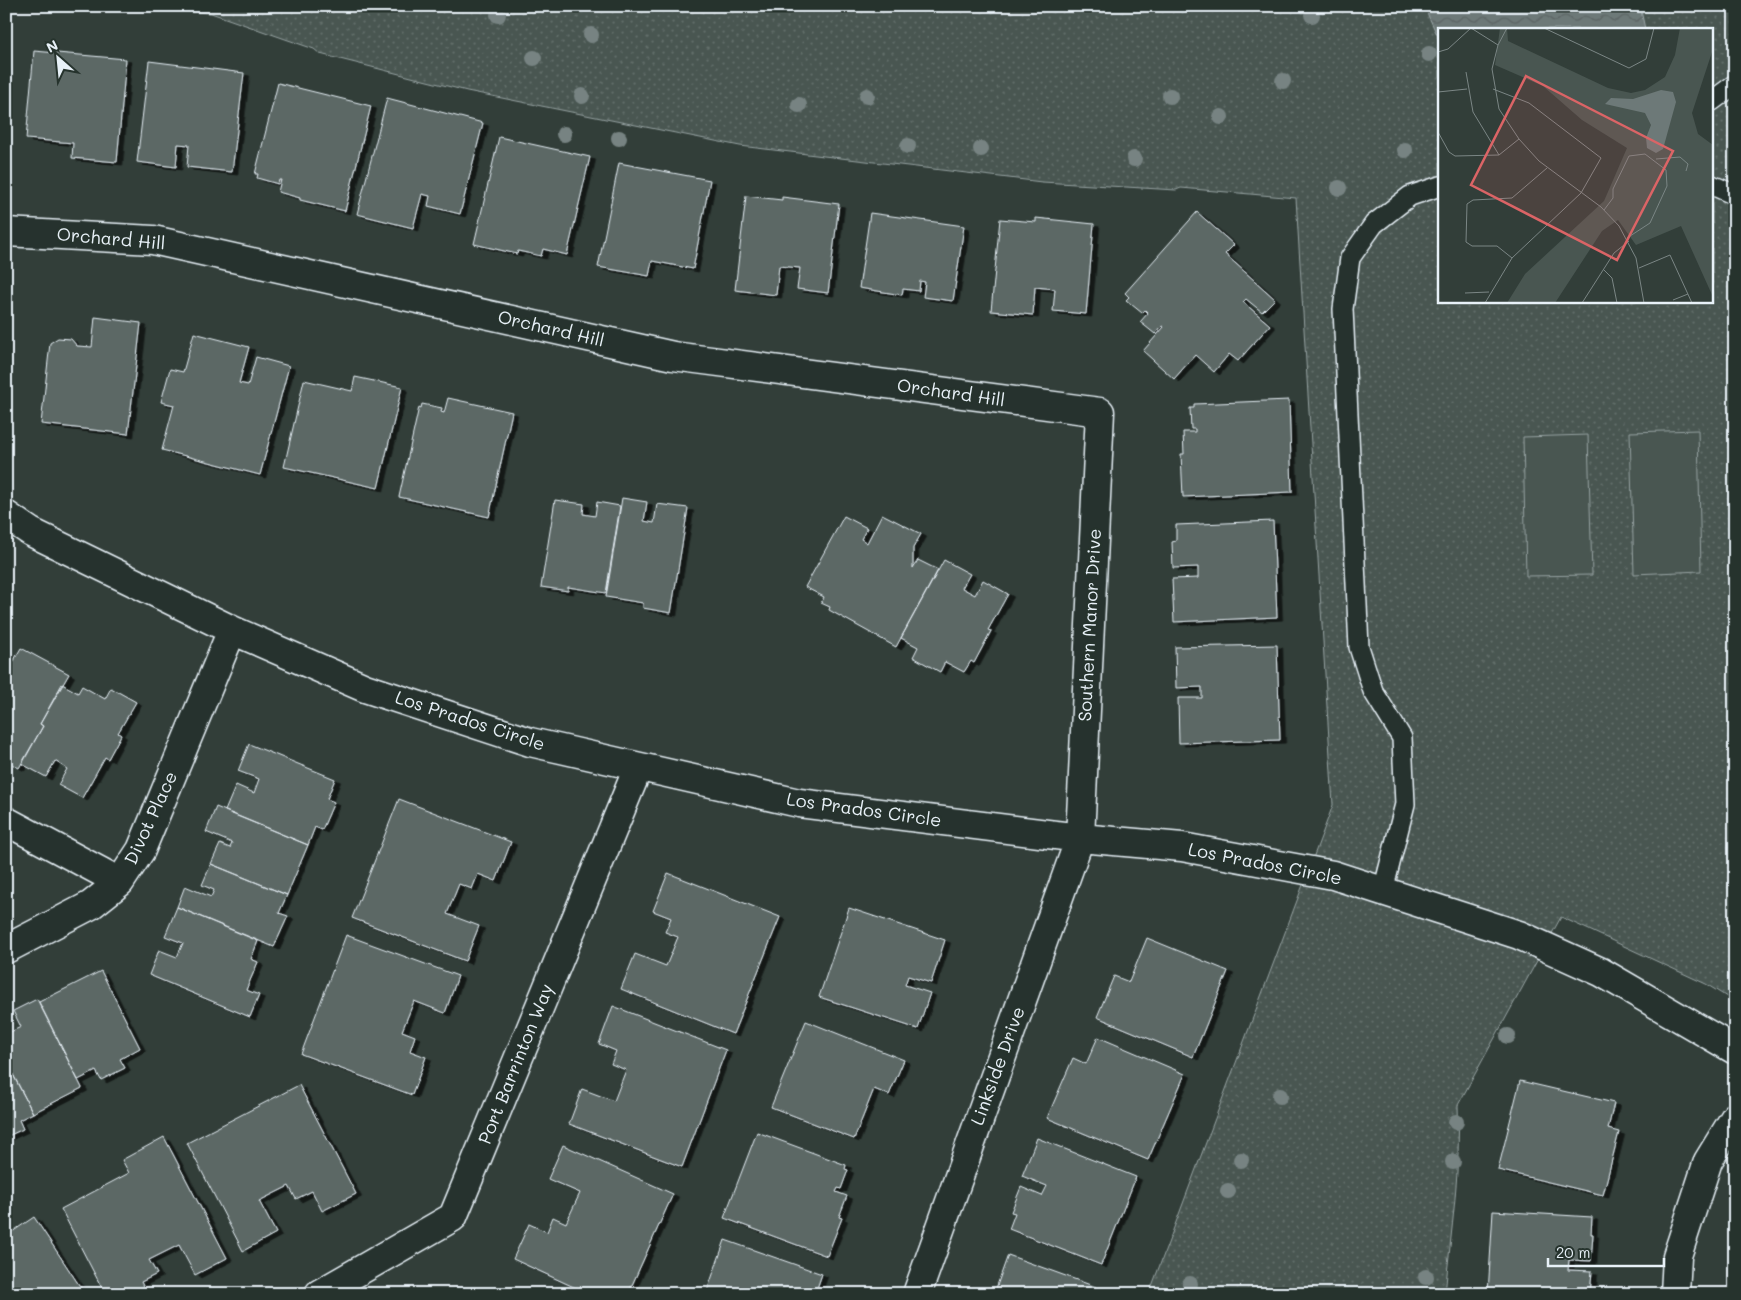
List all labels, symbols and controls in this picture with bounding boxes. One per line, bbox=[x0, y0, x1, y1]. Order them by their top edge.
inset map bbox=[1438, 28, 1714, 302]
north arrow bbox=[32, 32, 82, 82]
text: N bbox=[43, 35, 61, 57]
street label: Orchard Hill bbox=[56, 221, 166, 255]
street label: Orchard Hill bbox=[496, 304, 607, 352]
street label: Orchard Hill bbox=[896, 373, 1007, 411]
street label: Southern Manor Drive bbox=[1072, 528, 1106, 722]
street label: Los Prados Circle bbox=[392, 685, 548, 756]
street label: Divot Place bbox=[118, 767, 182, 868]
street label: Los Prados Circle bbox=[785, 786, 943, 832]
street label: Los Prados Circle bbox=[1186, 836, 1344, 890]
street label: Port Barrinton Way bbox=[472, 980, 558, 1147]
street label: Linkside Drive bbox=[964, 1003, 1030, 1128]
scale bar bbox=[1548, 1235, 1665, 1267]
text: 20 m bbox=[1556, 1242, 1590, 1262]

